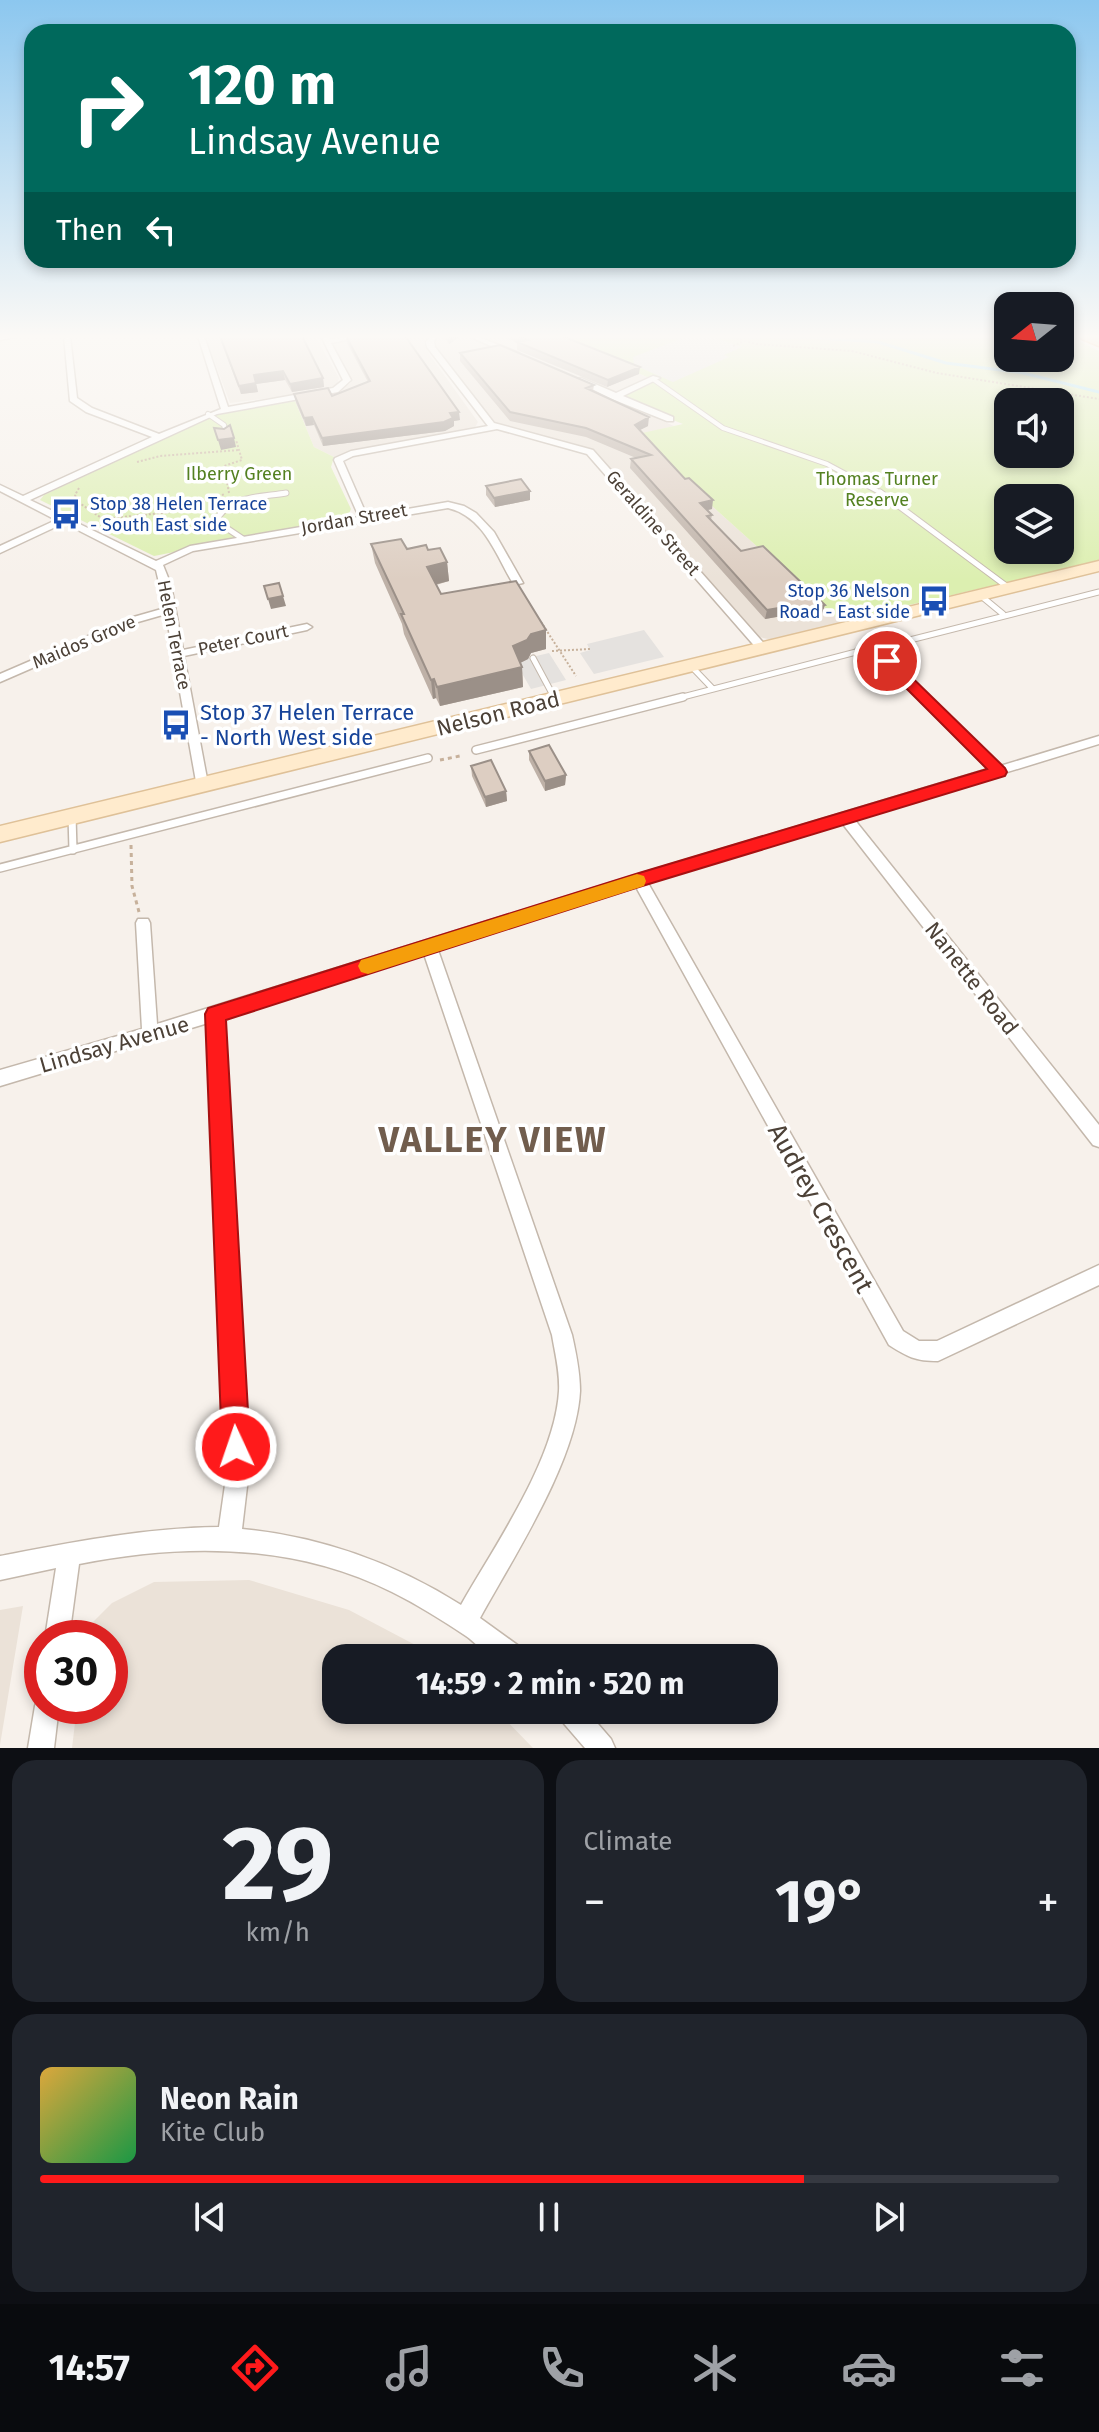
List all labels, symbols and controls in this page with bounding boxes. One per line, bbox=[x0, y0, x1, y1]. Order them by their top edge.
text: 120 m bbox=[188, 52, 336, 119]
icon: right bbox=[56, 56, 160, 160]
text: Lindsay Avenue bbox=[188, 120, 441, 164]
icon: left bbox=[139, 208, 183, 252]
text: Then bbox=[56, 212, 123, 248]
north arrow bbox=[994, 292, 1074, 372]
map controls bbox=[994, 292, 1074, 564]
button: sound bbox=[994, 388, 1074, 468]
park label: Ilberry Green bbox=[186, 463, 292, 485]
street label: Geraldine Street bbox=[601, 466, 705, 580]
park label: Thomas Turner Reserve bbox=[816, 468, 938, 511]
button: layers bbox=[994, 484, 1074, 564]
place label: Stop 38 Helen Terrace - South East side bbox=[90, 493, 267, 536]
bus stop icon: Stop 38 Helen Terrace - South East side bbox=[49, 497, 83, 531]
street label: Jordan Street bbox=[299, 499, 409, 539]
street label: Helen Terrace bbox=[153, 578, 195, 692]
place label: Stop 36 Nelson Road - East side bbox=[779, 580, 910, 623]
bus stop icon: Stop 36 Nelson Road - East side bbox=[917, 584, 951, 618]
street label: Maidos Grove bbox=[29, 610, 139, 674]
street label: Peter Court bbox=[196, 620, 291, 660]
pin bbox=[853, 627, 921, 695]
icon: arrive bbox=[865, 639, 909, 683]
street label: Nelson Road bbox=[434, 685, 563, 742]
place label: Stop 37 Helen Terrace - North West side bbox=[200, 699, 414, 751]
bus stop icon: Stop 37 Helen Terrace - North West side bbox=[159, 708, 193, 742]
street label: Nanette Road bbox=[919, 916, 1024, 1040]
street label: Lindsay Avenue bbox=[36, 1010, 192, 1079]
district label: VALLEY VIEW bbox=[377, 1118, 608, 1162]
street label: Audrey Crescent bbox=[761, 1118, 880, 1299]
position arrow bbox=[194, 1405, 278, 1489]
speed limit sign: 30 bbox=[24, 1620, 128, 1724]
text: 14:59 · 2 min · 520 m bbox=[416, 1666, 684, 1702]
text: 29 bbox=[222, 1802, 333, 1927]
text: Climate bbox=[584, 1826, 672, 1857]
text: 19° bbox=[775, 1866, 868, 1938]
text: − bbox=[584, 1876, 606, 1929]
text: + bbox=[1037, 1876, 1059, 1929]
text: km/h bbox=[246, 1917, 310, 1948]
text: Neon Rain bbox=[160, 2081, 299, 2117]
text: Kite Club bbox=[160, 2117, 265, 2148]
icon: previous bbox=[188, 2195, 232, 2239]
icon: pause bbox=[527, 2195, 571, 2239]
icon: next bbox=[867, 2195, 911, 2239]
icon: directions bbox=[227, 2340, 283, 2396]
icon: music bbox=[381, 2340, 437, 2396]
icon: phone bbox=[534, 2340, 590, 2396]
icon: climate bbox=[687, 2340, 743, 2396]
icon: car bbox=[841, 2340, 897, 2396]
icon: filters bbox=[994, 2340, 1050, 2396]
text: 14:57 bbox=[49, 2346, 130, 2390]

